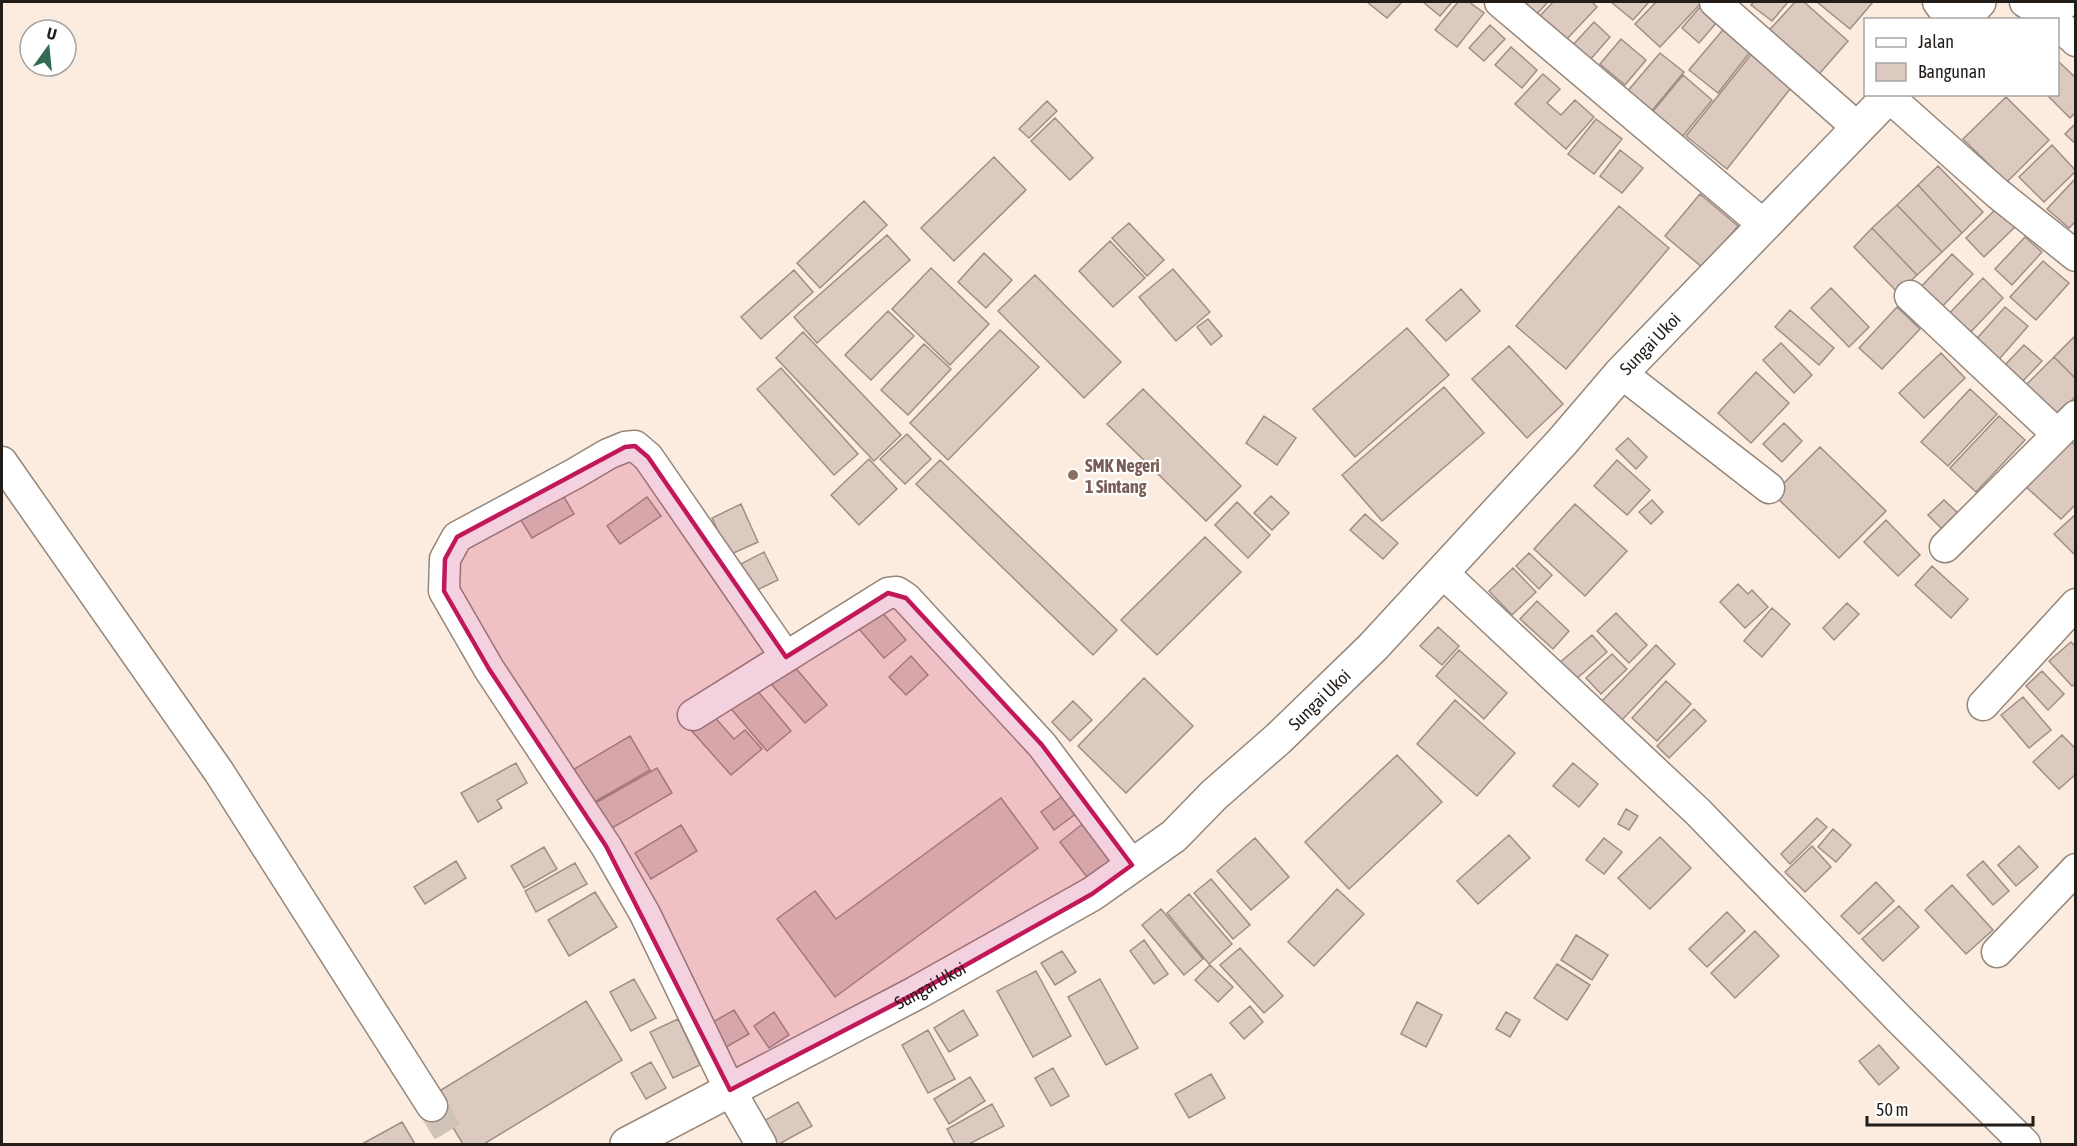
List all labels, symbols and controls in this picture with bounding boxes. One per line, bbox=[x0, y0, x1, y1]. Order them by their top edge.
north arrow bbox=[18, 18, 78, 78]
legend bbox=[1864, 18, 2059, 96]
text: U bbox=[45, 24, 59, 43]
text: Jalan bbox=[1918, 31, 1954, 52]
text: Bangunan bbox=[1918, 61, 1986, 82]
street label: Sungai Ukoi bbox=[1615, 308, 1685, 379]
place label: SMK Negeri 1 Sintang bbox=[1085, 455, 1160, 497]
marker: SMK Negeri 1 Sintang bbox=[1066, 468, 1080, 482]
street label: Sungai Ukoi bbox=[1284, 664, 1354, 734]
street label: Sungai Ukoi bbox=[891, 957, 969, 1013]
scale bar bbox=[1867, 1089, 2034, 1127]
text: 50 m bbox=[1876, 1099, 1908, 1120]

